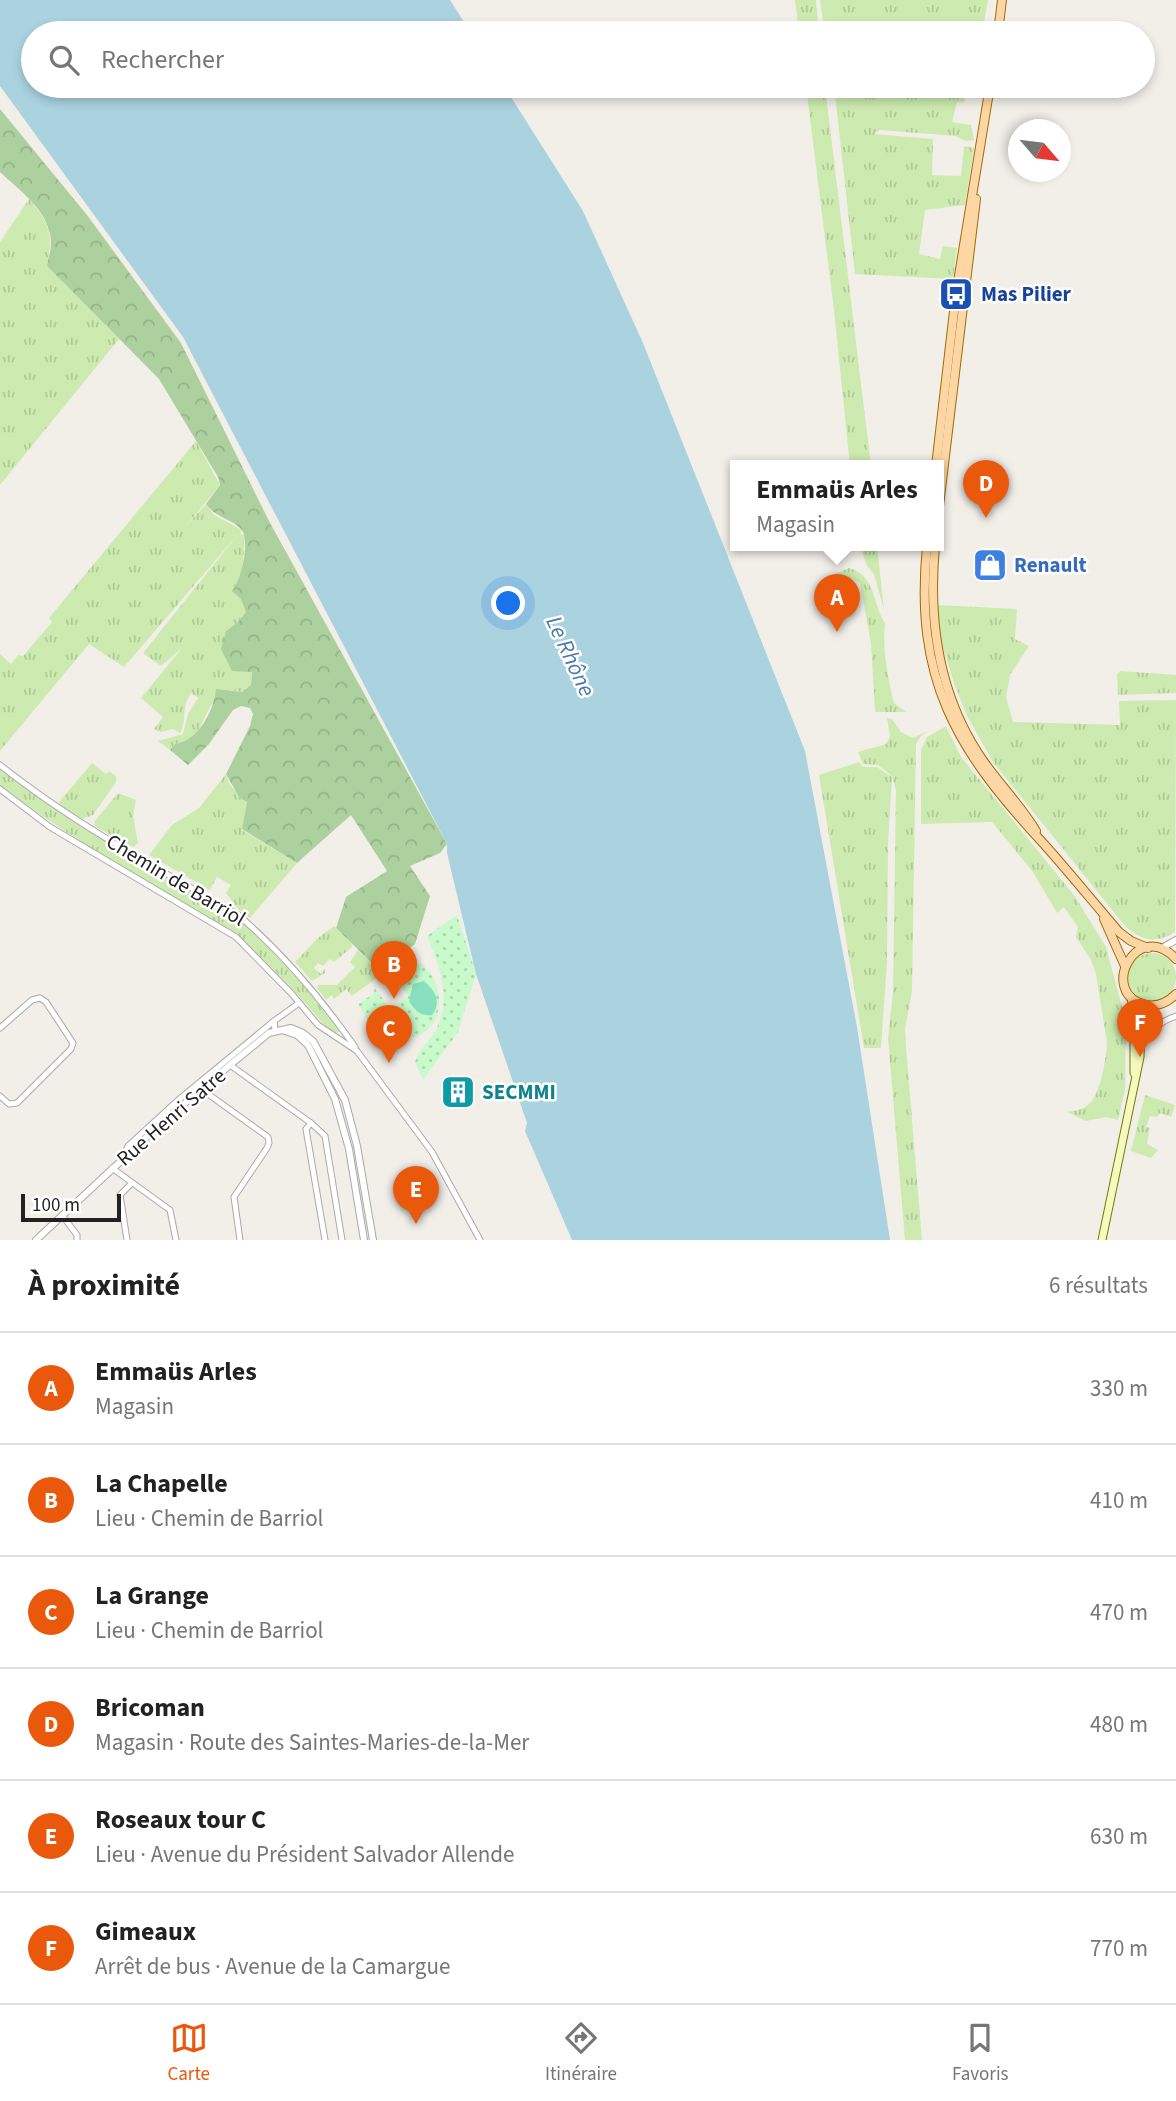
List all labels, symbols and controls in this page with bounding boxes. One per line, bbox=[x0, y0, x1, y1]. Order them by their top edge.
search box bbox=[21, 21, 1155, 98]
icon: search bbox=[45, 41, 83, 79]
text: Rechercher bbox=[101, 41, 224, 78]
north arrow bbox=[1008, 119, 1071, 182]
bus stop icon: Mas Pilier bbox=[937, 275, 975, 313]
place label: Mas Pilier bbox=[981, 279, 1072, 309]
popup bbox=[730, 460, 944, 551]
pin: D bbox=[963, 460, 1009, 518]
text: Emmaüs Arles bbox=[756, 471, 918, 508]
text: Magasin bbox=[756, 508, 835, 541]
shop icon: Renault bbox=[971, 546, 1009, 584]
place label: Renault bbox=[1014, 550, 1087, 580]
pin: A bbox=[814, 574, 860, 632]
your location bbox=[491, 586, 525, 620]
water label: Le Rhône bbox=[537, 610, 604, 702]
street label: Chemin de Barriol bbox=[101, 827, 251, 933]
pin: B bbox=[371, 941, 417, 999]
pin: F bbox=[1117, 999, 1163, 1057]
pin: C bbox=[366, 1005, 412, 1063]
street label: Rue Henri Satre bbox=[110, 1061, 232, 1173]
building icon: SECMMI bbox=[439, 1073, 477, 1111]
place label: SECMMI bbox=[482, 1077, 556, 1107]
pin: E bbox=[393, 1166, 439, 1224]
scale bar bbox=[21, 1191, 121, 1223]
text: 100 m bbox=[32, 1192, 80, 1219]
text: À proximité bbox=[28, 1264, 180, 1307]
text: 6 résultats bbox=[1049, 1269, 1148, 1302]
text: Emmaüs Arles bbox=[95, 1353, 257, 1390]
text: A bbox=[44, 1372, 58, 1405]
text: 330 m bbox=[1090, 1372, 1148, 1405]
text: Magasin bbox=[95, 1390, 174, 1423]
text: La Chapelle bbox=[95, 1465, 228, 1502]
text: B bbox=[44, 1484, 58, 1517]
text: 410 m bbox=[1090, 1484, 1148, 1517]
text: Lieu · Chemin de Barriol bbox=[95, 1502, 323, 1535]
text: La Grange bbox=[95, 1577, 209, 1614]
text: C bbox=[44, 1596, 58, 1629]
text: 470 m bbox=[1090, 1596, 1148, 1629]
text: Lieu · Chemin de Barriol bbox=[95, 1614, 323, 1647]
text: Bricoman bbox=[95, 1689, 205, 1726]
text: D bbox=[44, 1708, 58, 1741]
text: 480 m bbox=[1090, 1708, 1148, 1741]
text: Magasin · Route des Saintes-Maries-de-la-Mer bbox=[95, 1726, 529, 1759]
text: Roseaux tour C bbox=[95, 1801, 266, 1838]
text: E bbox=[45, 1820, 57, 1853]
text: 630 m bbox=[1090, 1820, 1148, 1853]
text: Lieu · Avenue du Président Salvador Allende bbox=[95, 1838, 514, 1871]
text: Gimeaux bbox=[95, 1913, 196, 1950]
text: F bbox=[45, 1932, 57, 1965]
text: 770 m bbox=[1090, 1932, 1148, 1965]
text: Arrêt de bus · Avenue de la Camargue bbox=[95, 1950, 450, 1983]
tab: Carte bbox=[167, 2019, 210, 2088]
tab: Itinéraire bbox=[545, 2019, 617, 2088]
tab: Favoris bbox=[952, 2019, 1009, 2088]

